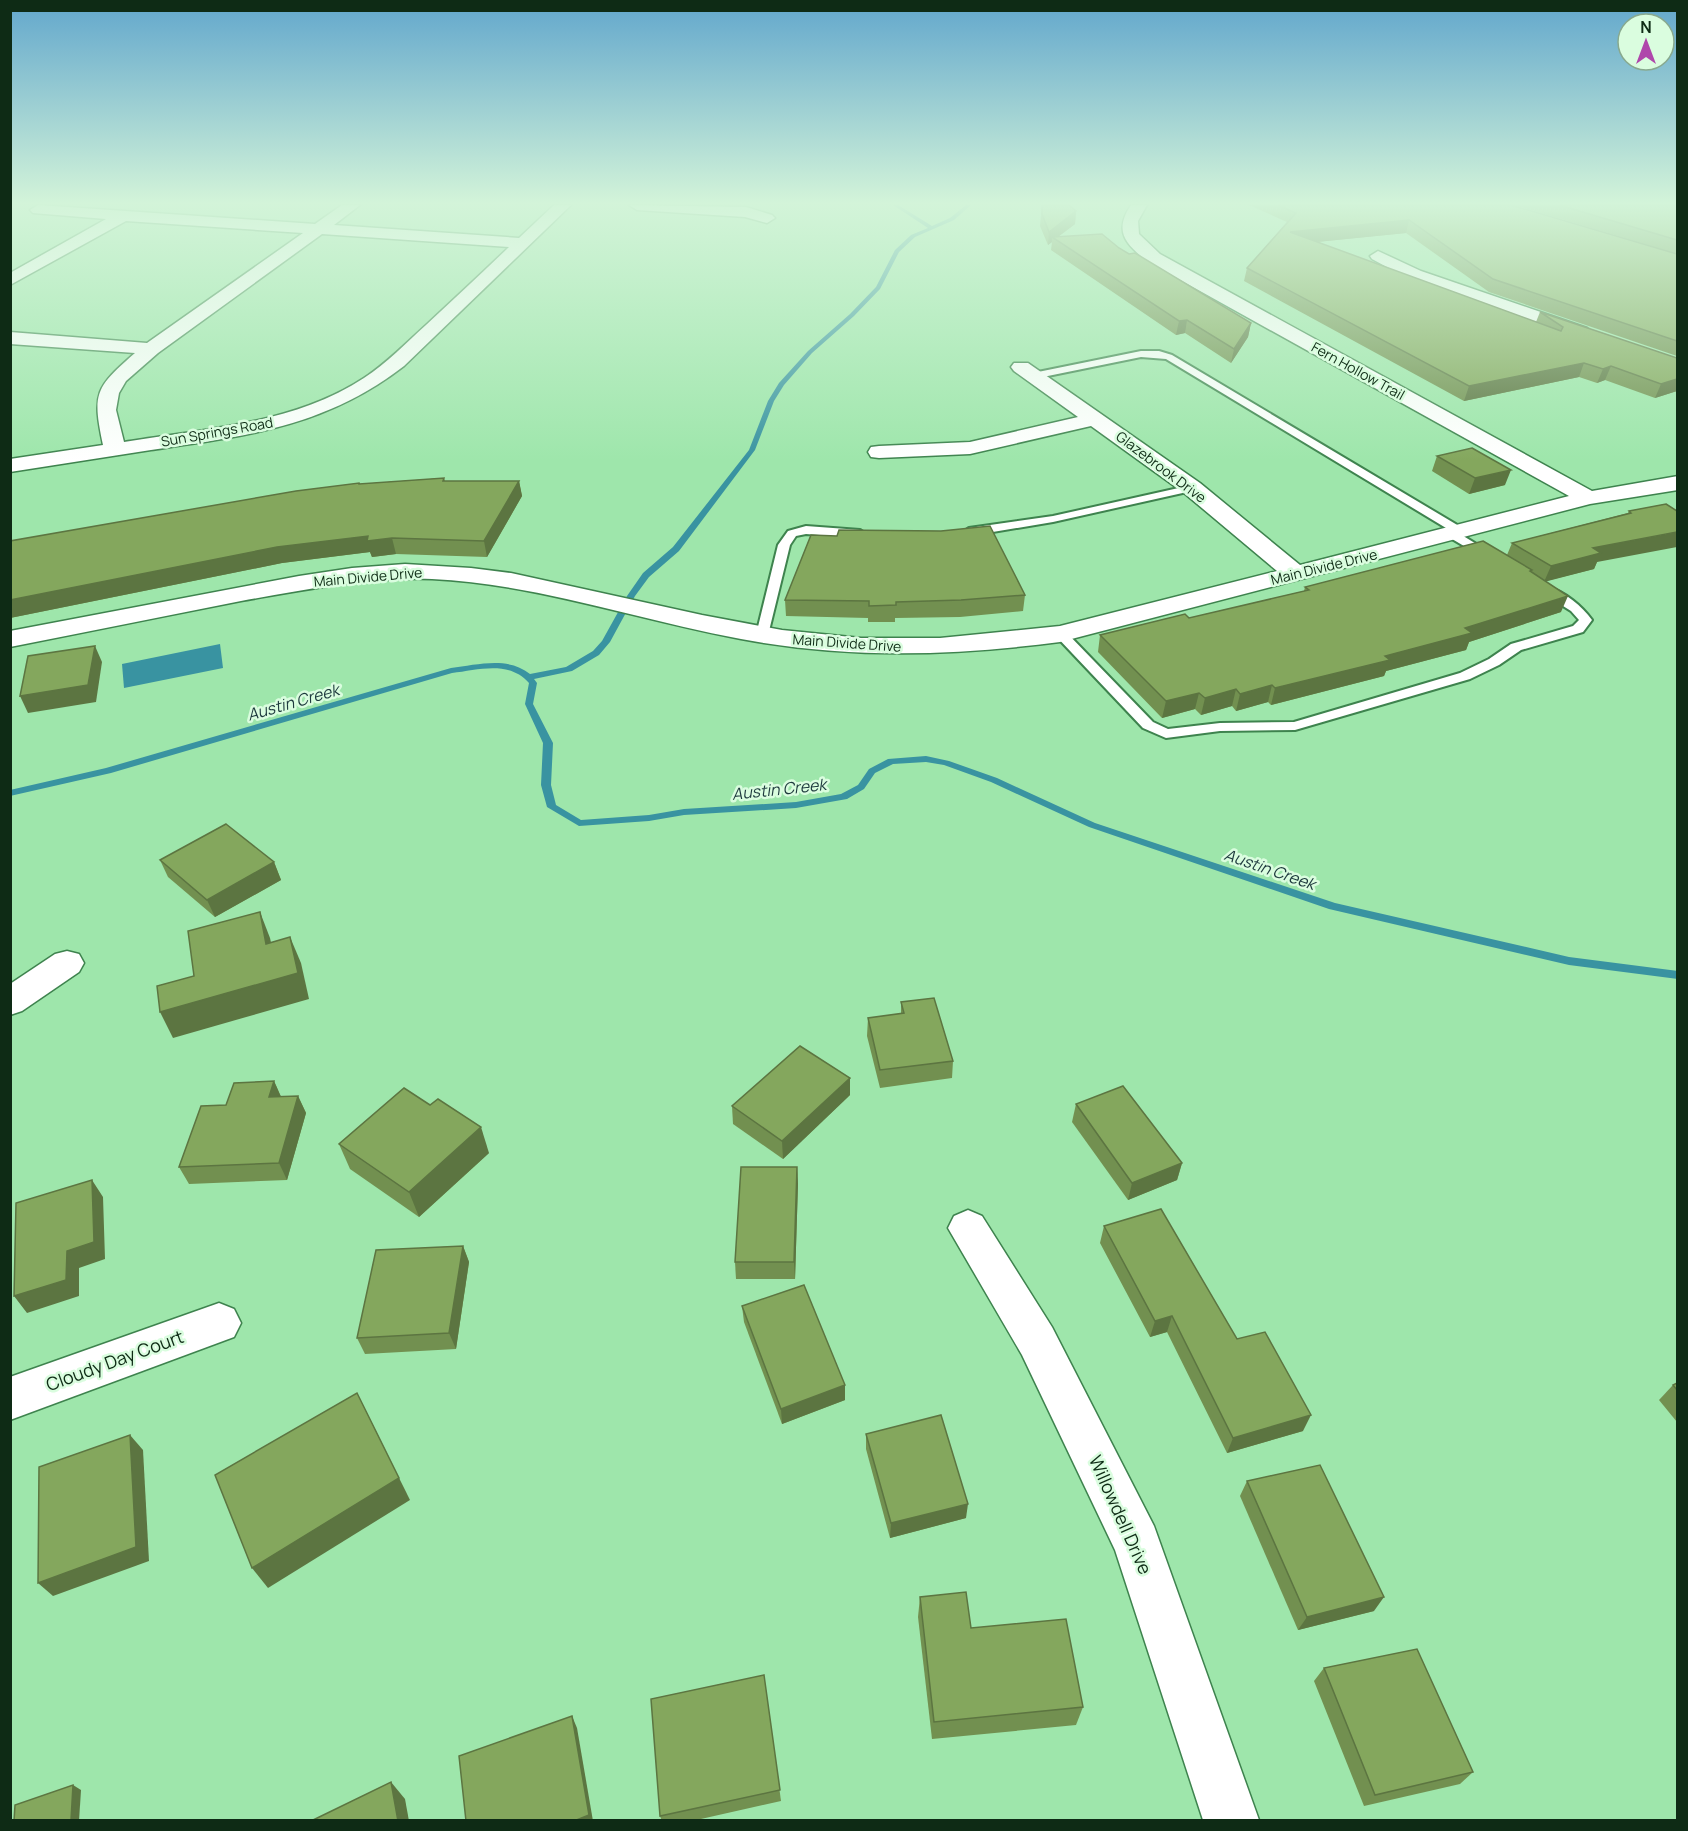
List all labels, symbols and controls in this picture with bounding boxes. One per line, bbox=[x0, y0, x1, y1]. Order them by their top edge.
north arrow bbox=[1616, 12, 1676, 72]
text: N bbox=[1640, 16, 1652, 38]
street label: Fern Hollow Trail bbox=[1308, 337, 1408, 404]
street label: Sun Springs Road bbox=[160, 412, 274, 451]
street label: Glazebrook Drive bbox=[1112, 426, 1210, 507]
street label: Main Divide Drive bbox=[1269, 544, 1379, 589]
street label: Main Divide Drive bbox=[313, 562, 423, 591]
street label: Main Divide Drive bbox=[792, 629, 902, 656]
water label: Austin Creek bbox=[245, 678, 343, 726]
water label: Austin Creek bbox=[731, 773, 829, 805]
water label: Austin Creek bbox=[1222, 843, 1320, 895]
street label: Cloudy Day Court bbox=[43, 1324, 187, 1396]
street label: Willowdell Drive bbox=[1084, 1451, 1158, 1578]

